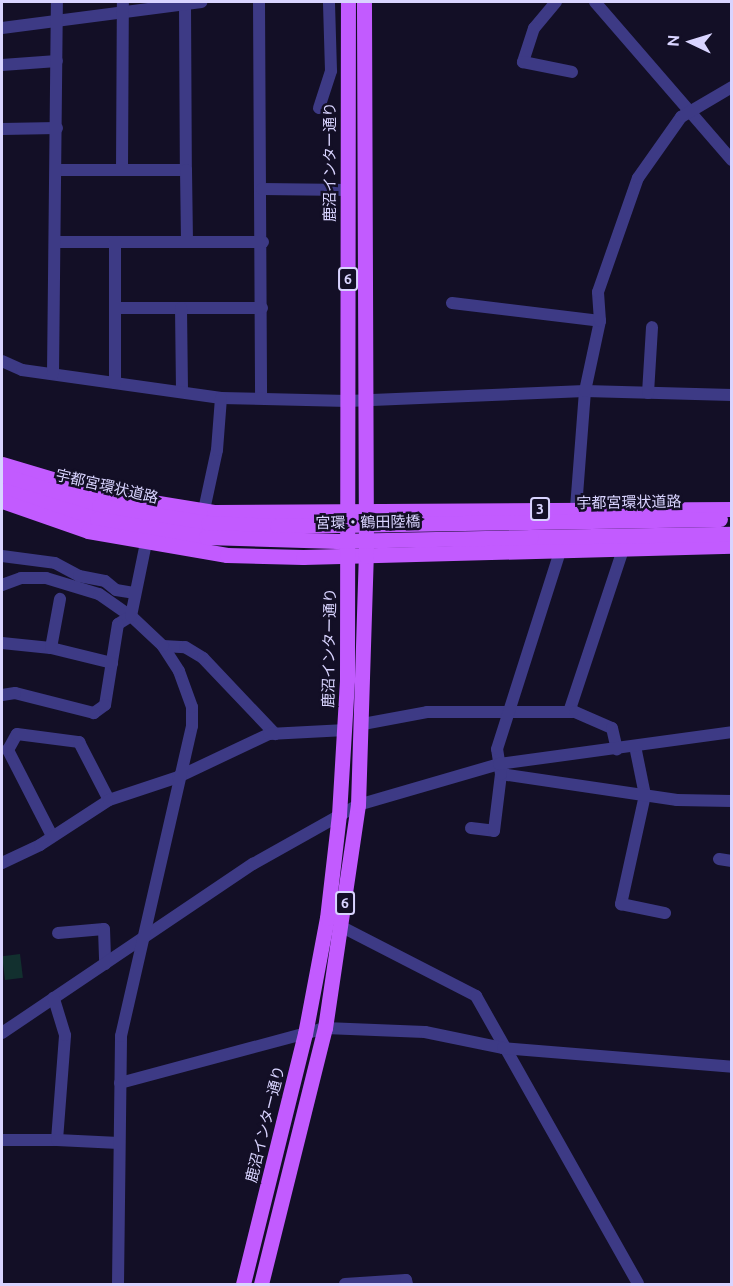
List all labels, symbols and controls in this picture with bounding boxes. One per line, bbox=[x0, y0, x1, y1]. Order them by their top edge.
north arrow bbox=[661, 12, 721, 72]
text: N bbox=[664, 34, 682, 47]
street label: 鹿沼インター通り bbox=[321, 102, 339, 222]
road number: 6 bbox=[338, 268, 358, 290]
street label: 宇都宮環状道路 bbox=[54, 465, 160, 507]
street label: 宇都宮環状道路 bbox=[576, 492, 682, 512]
road number: 3 bbox=[530, 498, 550, 520]
street label: 宮環・鶴田陸橋 bbox=[315, 512, 421, 532]
street label: 鹿沼インター通り bbox=[319, 588, 339, 708]
road number: 6 bbox=[334, 892, 356, 914]
street label: 鹿沼インター通り bbox=[242, 1064, 288, 1184]

